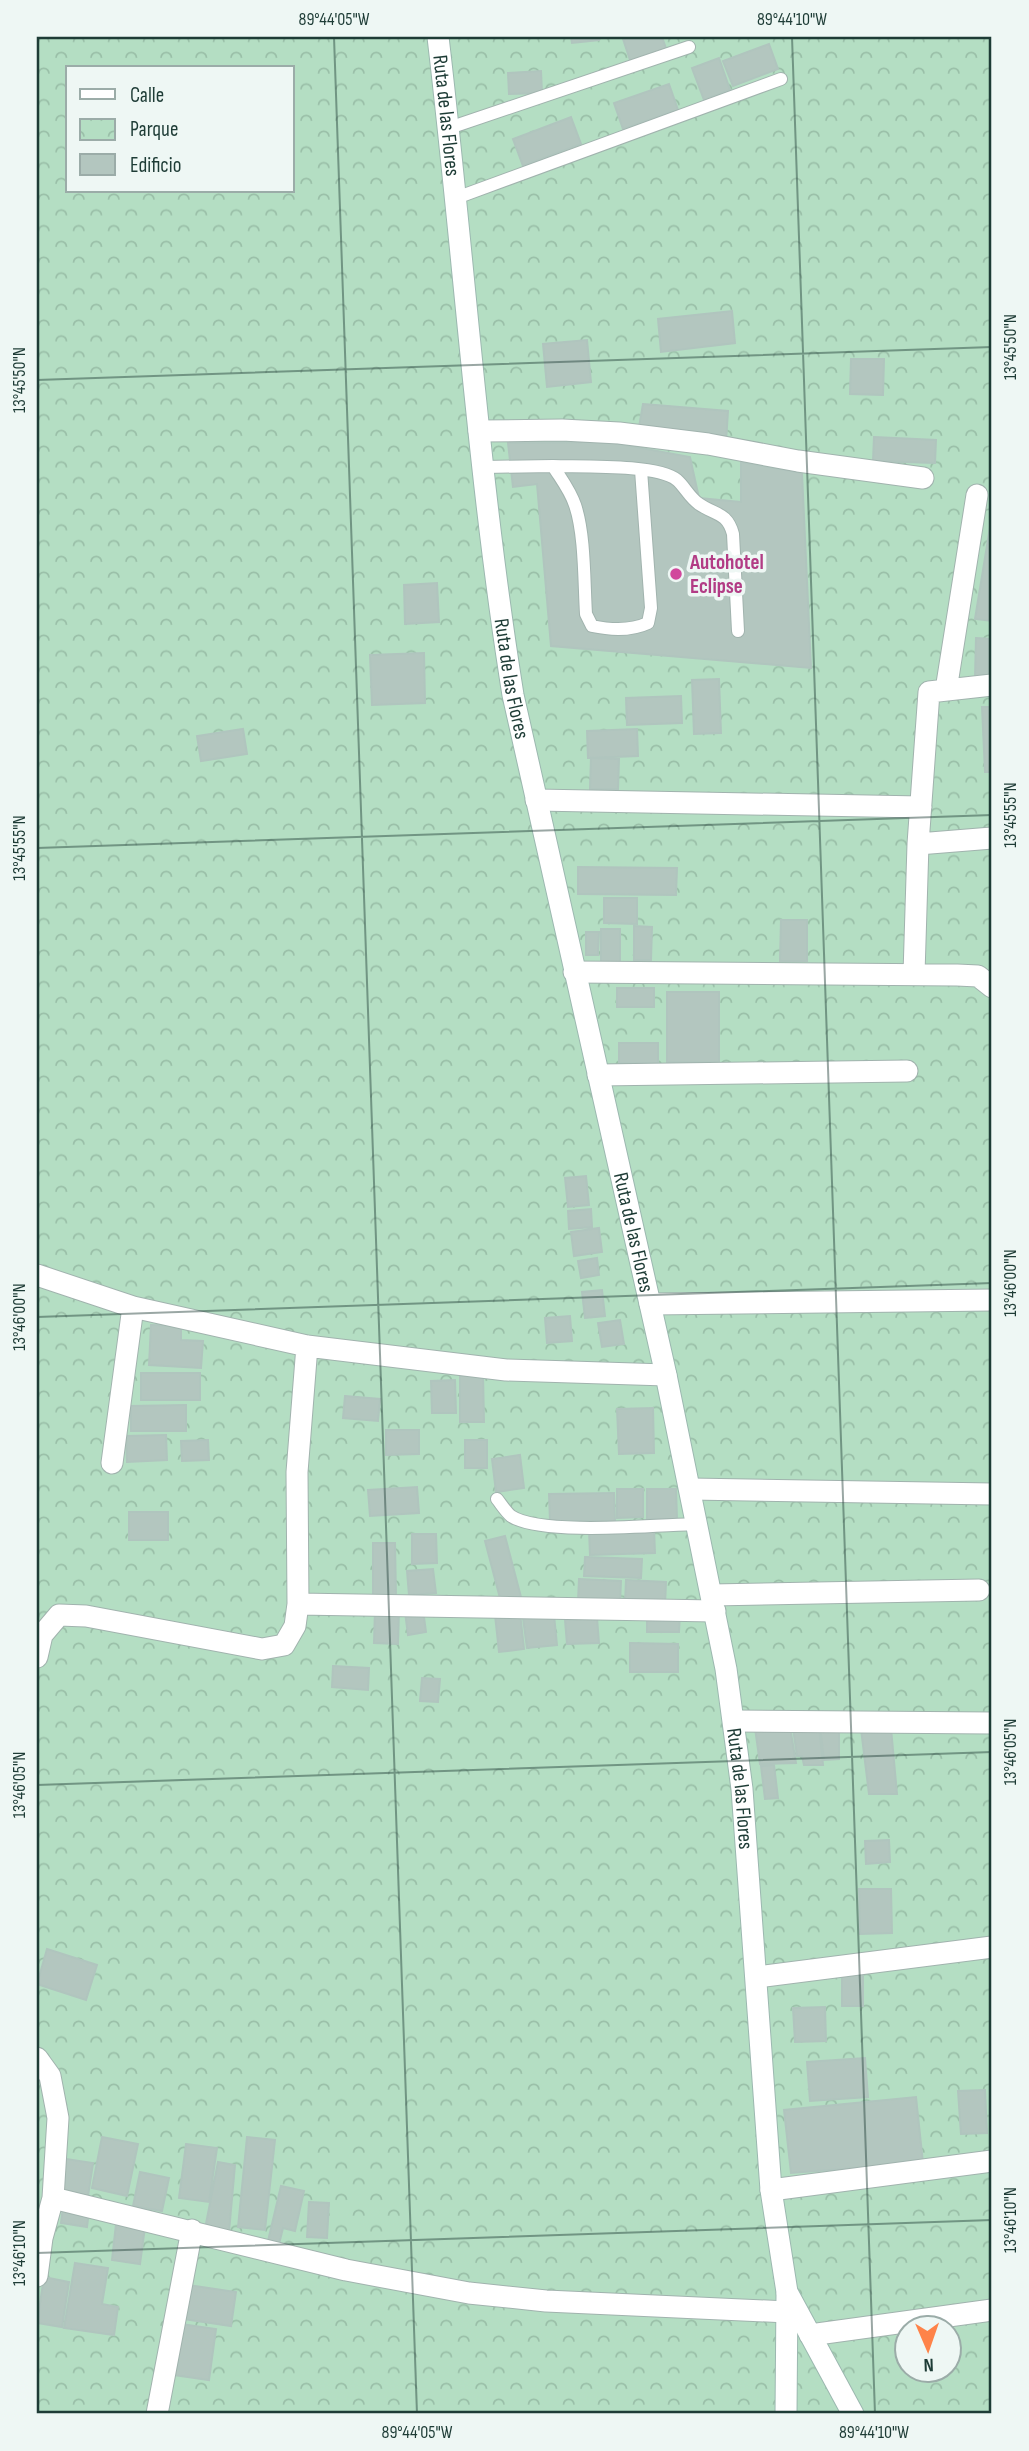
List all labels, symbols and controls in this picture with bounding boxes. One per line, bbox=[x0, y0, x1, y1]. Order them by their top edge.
text: 89°44'05"W bbox=[299, 9, 370, 30]
text: 89°44'10"W bbox=[757, 9, 827, 30]
street label: Ruta de las Flores bbox=[428, 53, 466, 177]
legend bbox=[66, 66, 294, 192]
text: Calle bbox=[130, 83, 164, 108]
text: Parque bbox=[130, 117, 178, 142]
text: Edificio bbox=[130, 153, 181, 178]
text: 13°45'50"N bbox=[1000, 314, 1021, 380]
text: 13°45'50"N bbox=[9, 347, 30, 413]
place label: Autohotel Eclipse bbox=[689, 550, 764, 599]
marker: Autohotel Eclipse bbox=[668, 566, 684, 582]
street label: Ruta de las Flores bbox=[489, 617, 535, 741]
text: 13°45'55"N bbox=[1000, 782, 1021, 848]
text: 13°45'55"N bbox=[9, 815, 30, 881]
street label: Ruta de las Flores bbox=[608, 1170, 659, 1294]
text: 13°46'00"N bbox=[1000, 1249, 1021, 1317]
text: 13°46'00"N bbox=[9, 1283, 30, 1351]
text: 13°46'05"N bbox=[1000, 1719, 1021, 1785]
street label: Ruta de las Flores bbox=[721, 1726, 759, 1850]
text: 13°46'05"N bbox=[9, 1752, 30, 1818]
text: 13°46'10"N bbox=[1000, 2187, 1021, 2253]
text: 13°46'10"N bbox=[9, 2220, 30, 2286]
north arrow bbox=[892, 2314, 962, 2384]
text: N bbox=[923, 2353, 934, 2376]
text: 89°44'05"W bbox=[382, 2422, 453, 2443]
text: 89°44'10"W bbox=[839, 2422, 909, 2443]

